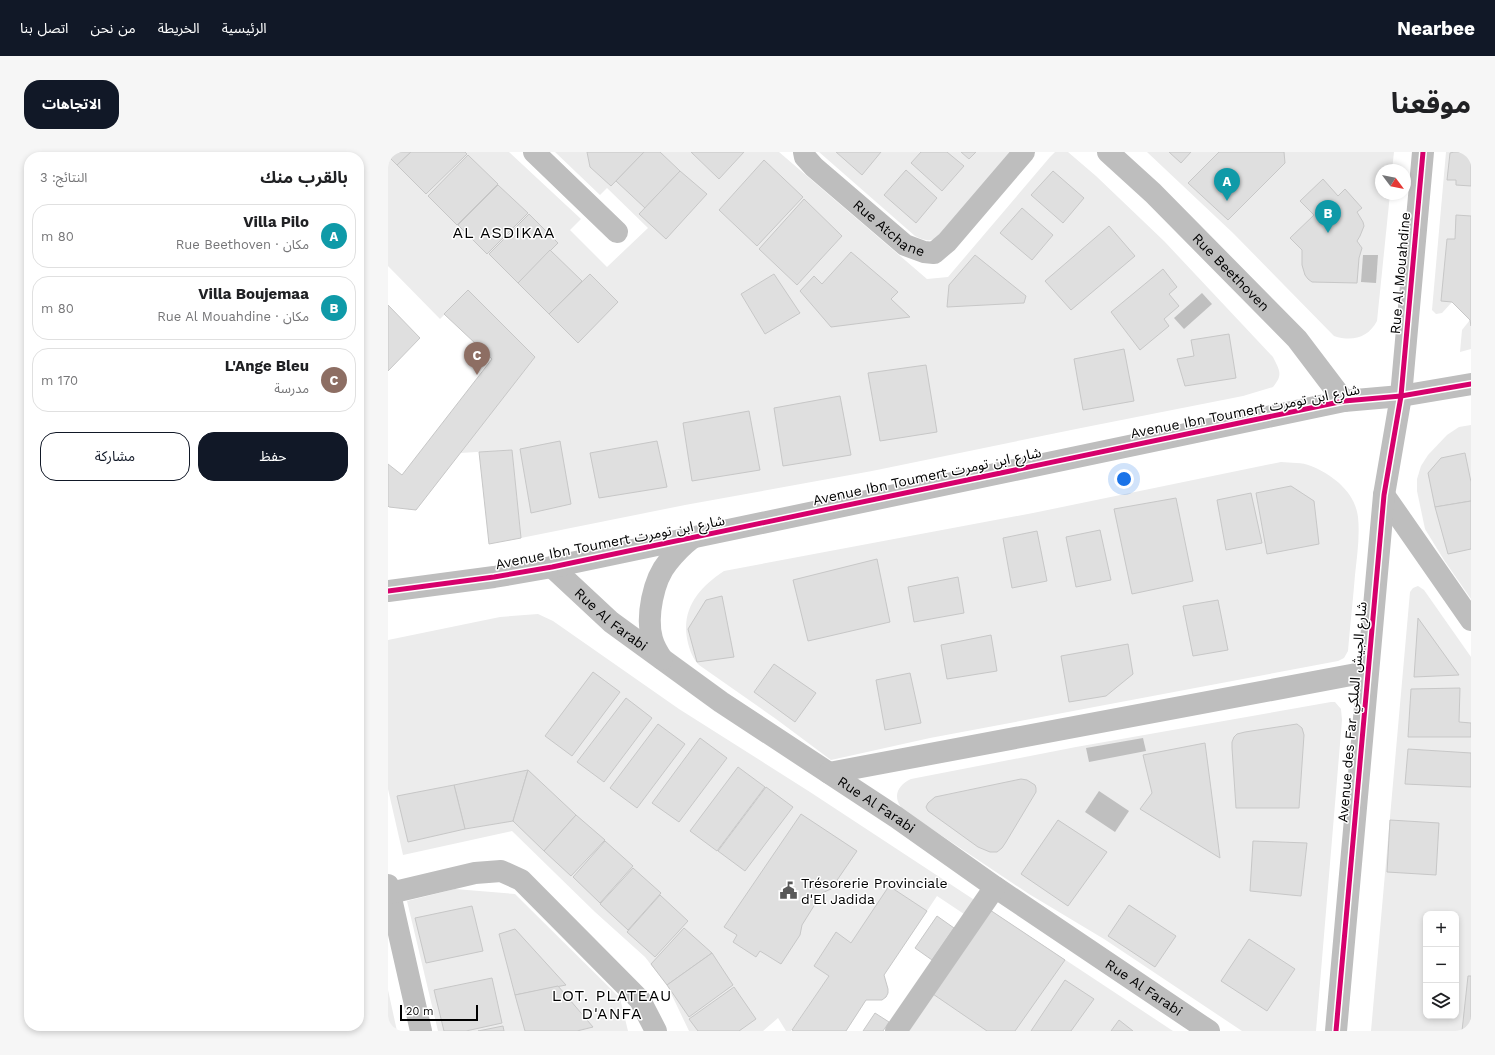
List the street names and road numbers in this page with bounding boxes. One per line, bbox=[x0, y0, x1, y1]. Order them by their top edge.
street label: Rue Atchane bbox=[850, 196, 927, 260]
street label: Rue Al Mouahdine bbox=[1387, 211, 1413, 335]
street label: Rue Beethoven bbox=[1189, 230, 1273, 314]
street label: Avenue Ibn Toumert شارع ابن تومرت bbox=[1129, 381, 1362, 444]
street label: Avenue Ibn Toumert شارع ابن تومرت bbox=[811, 444, 1043, 511]
street label: Avenue Ibn Toumert شارع ابن تومرت bbox=[494, 512, 727, 575]
street label: Rue Al Farabi bbox=[572, 584, 651, 654]
street label: Avenue des Far شارع الجيش الملكي bbox=[1334, 601, 1373, 823]
street label: Rue Al Farabi bbox=[835, 773, 918, 836]
street label: Rue Al Farabi bbox=[1102, 956, 1186, 1019]

